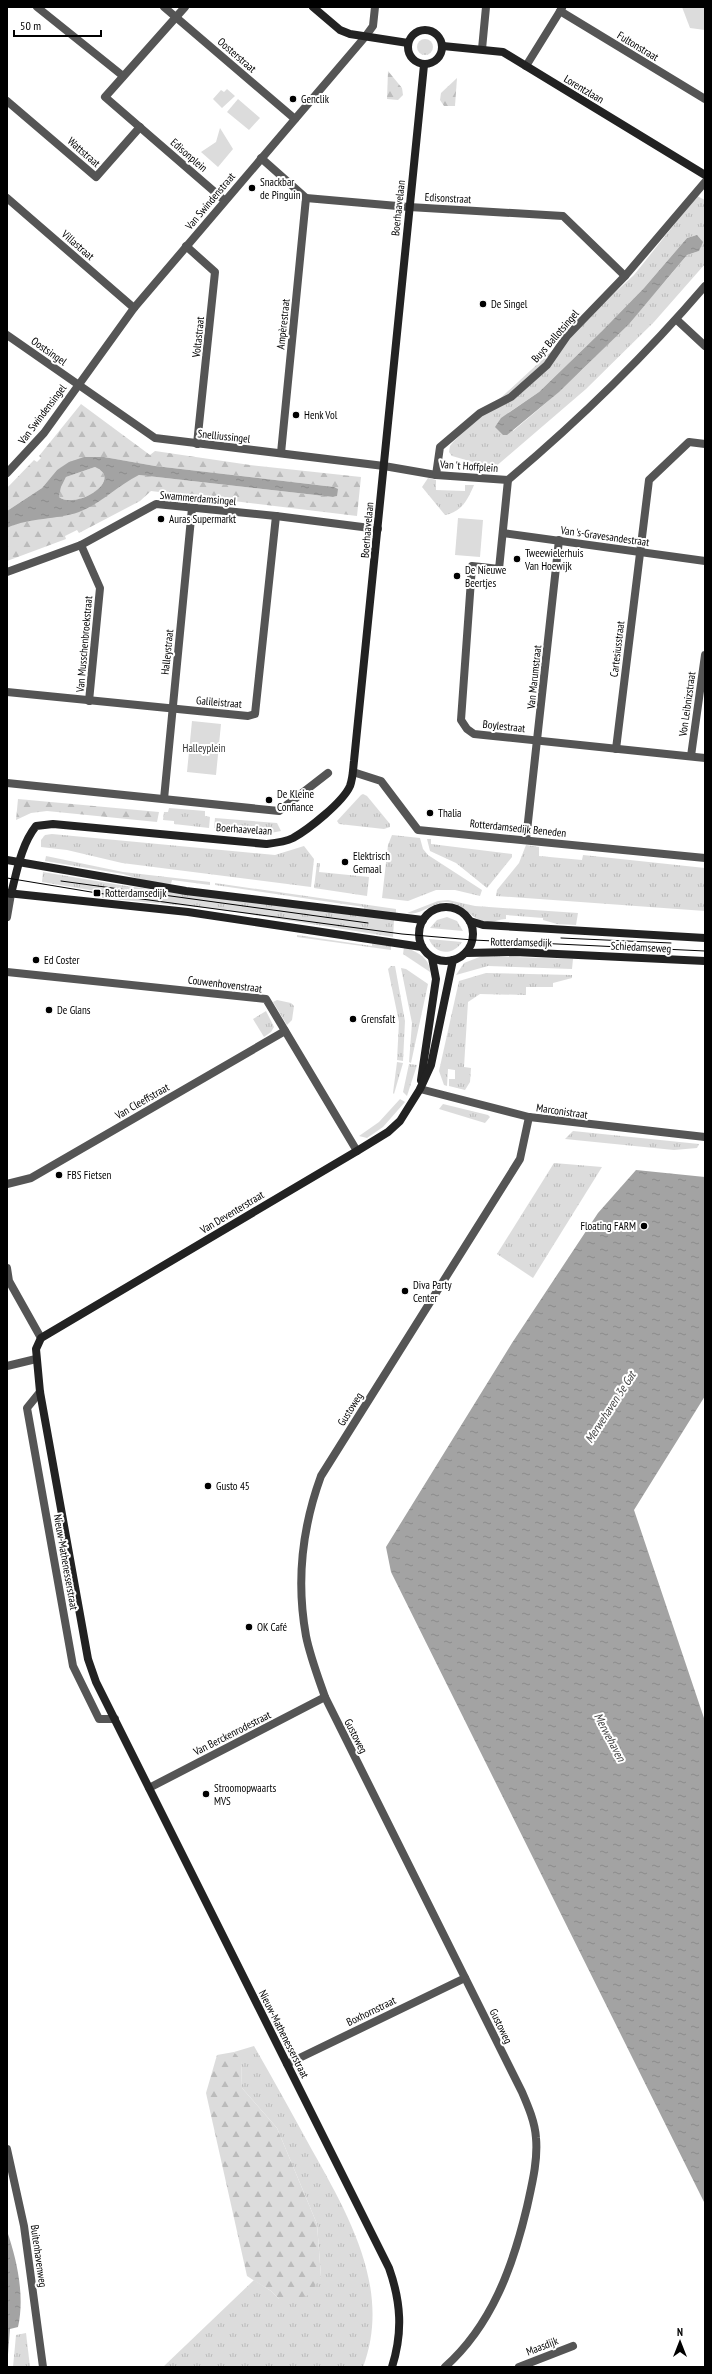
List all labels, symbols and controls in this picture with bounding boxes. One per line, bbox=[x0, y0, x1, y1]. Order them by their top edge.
scale bar bbox=[14, 12, 101, 38]
text: 50 m bbox=[20, 18, 41, 33]
street label: Fultonstraat bbox=[615, 28, 661, 64]
street label: Oosterstraat bbox=[215, 34, 259, 76]
street label: Lorentzlaan bbox=[561, 72, 607, 107]
place label: Genclik bbox=[301, 92, 330, 106]
marker: Genclik bbox=[288, 94, 298, 104]
street label: Wattstraat bbox=[65, 134, 103, 170]
street label: Edisonplein bbox=[168, 135, 210, 175]
street label: Van Swindenstraat bbox=[181, 170, 238, 233]
place label: Snackbar de Pinguin bbox=[260, 175, 301, 202]
street label: Boerhaavelaan bbox=[388, 179, 408, 237]
marker: Snackbar de Pinguin bbox=[247, 183, 257, 193]
street label: Edisonstraat bbox=[424, 190, 472, 206]
street label: Villastraat bbox=[58, 226, 97, 263]
place label: De Singel bbox=[491, 297, 528, 311]
street label: Ampèrestraat bbox=[273, 298, 293, 350]
marker: De Singel bbox=[478, 299, 488, 309]
street label: Buys Ballotsingel bbox=[528, 306, 582, 365]
street label: Voltastraat bbox=[189, 316, 207, 359]
street label: Oostsingel bbox=[28, 334, 70, 369]
street label: Van Swindensingel bbox=[14, 381, 69, 448]
place label: Henk Vol bbox=[304, 408, 338, 422]
marker: Henk Vol bbox=[291, 410, 301, 420]
street label: Snelliussingel bbox=[197, 426, 251, 446]
street label: Van 't Hoffplein bbox=[438, 457, 499, 475]
street label: Swammerdamsingel bbox=[159, 488, 237, 508]
street label: Boerhaavelaan bbox=[358, 501, 376, 559]
place label: Auras Supermarkt bbox=[169, 512, 236, 526]
marker: Auras Supermarkt bbox=[156, 514, 166, 524]
street label: Van 's-Gravesandestraat bbox=[559, 523, 650, 549]
place label: Tweewielerhuis Van Hoewijk bbox=[524, 546, 584, 573]
marker: Tweewielerhuis Van Hoewijk bbox=[512, 554, 522, 564]
place label: De Nieuwe Beertjes bbox=[465, 563, 507, 590]
marker: De Nieuwe Beertjes bbox=[452, 571, 462, 581]
street label: Van Musschenbroekstraat bbox=[73, 595, 95, 694]
street label: Cartesiusstraat bbox=[607, 620, 627, 678]
street label: Halleystraat bbox=[158, 629, 176, 675]
street label: Van Marumstraat bbox=[524, 644, 544, 711]
street label: Von Leibnizstraat bbox=[675, 671, 698, 738]
street label: Galileistraat bbox=[196, 693, 242, 711]
street label: Boylestraat bbox=[482, 717, 526, 735]
park label: Halleyplein bbox=[182, 741, 226, 755]
place label: De Kleine Confiance bbox=[277, 787, 314, 814]
marker: De Kleine Confiance bbox=[264, 795, 274, 805]
place label: Thalia bbox=[438, 806, 462, 820]
marker: Thalia bbox=[425, 808, 435, 818]
street label: Rotterdamsedijk Beneden bbox=[469, 816, 567, 840]
street label: Boerhaavelaan bbox=[216, 820, 273, 838]
place label: Elektrisch Gemaal bbox=[353, 849, 390, 876]
marker: Elektrisch Gemaal bbox=[340, 857, 350, 867]
place label: Rotterdamsedijk bbox=[105, 886, 167, 900]
marker: Rotterdamsedijk bbox=[92, 888, 102, 898]
street label: Rotterdamsedijk bbox=[490, 934, 553, 950]
street label: Schiedamseweg bbox=[610, 938, 672, 956]
place label: Ed Coster bbox=[44, 953, 80, 967]
marker: Ed Coster bbox=[31, 955, 41, 965]
street label: Couwenhovenstraat bbox=[187, 972, 263, 996]
place label: De Glans bbox=[57, 1003, 91, 1017]
marker: De Glans bbox=[44, 1005, 54, 1015]
place label: Grensfalt bbox=[361, 1012, 395, 1026]
marker: Grensfalt bbox=[348, 1014, 358, 1024]
street label: Van Cleeffstraat bbox=[112, 1080, 172, 1123]
street label: Marconistraat bbox=[535, 1100, 589, 1122]
place label: FBS Fietsen bbox=[67, 1168, 112, 1182]
marker: FBS Fietsen bbox=[54, 1170, 64, 1180]
street label: Van Deventerstraat bbox=[197, 1187, 266, 1237]
place label: Floating FARM bbox=[580, 1219, 636, 1233]
marker: Floating FARM bbox=[639, 1221, 649, 1231]
place label: Diva Party Center bbox=[413, 1278, 452, 1305]
marker: Diva Party Center bbox=[400, 1286, 410, 1296]
water label: Merwehaven 3e Gat bbox=[581, 1367, 640, 1446]
street label: Gustoweg bbox=[334, 1389, 366, 1428]
place label: Gusto 45 bbox=[216, 1479, 250, 1493]
marker: Gusto 45 bbox=[203, 1481, 213, 1491]
street label: Nieuw-Mathenesserstraat bbox=[51, 1513, 81, 1611]
place label: OK Café bbox=[257, 1620, 288, 1634]
marker: OK Café bbox=[244, 1622, 254, 1632]
street label: Van Berckenrodestraat bbox=[190, 1707, 273, 1759]
water label: Merwehaven bbox=[591, 1710, 629, 1764]
street label: Gustoweg bbox=[341, 1716, 371, 1756]
place label: Stroomopwaarts MVS bbox=[214, 1781, 276, 1808]
marker: Stroomopwaarts MVS bbox=[201, 1789, 211, 1799]
street label: Nieuw-Mathenesserstraat bbox=[256, 1988, 312, 2080]
street label: Boxhornstraat bbox=[344, 1993, 398, 2029]
street label: Gustoweg bbox=[487, 2006, 516, 2046]
street label: Buitenhavenweg bbox=[28, 2224, 50, 2288]
north arrow bbox=[660, 2322, 700, 2362]
text: N bbox=[677, 2325, 683, 2339]
street label: Maasdijk bbox=[524, 2333, 561, 2359]

